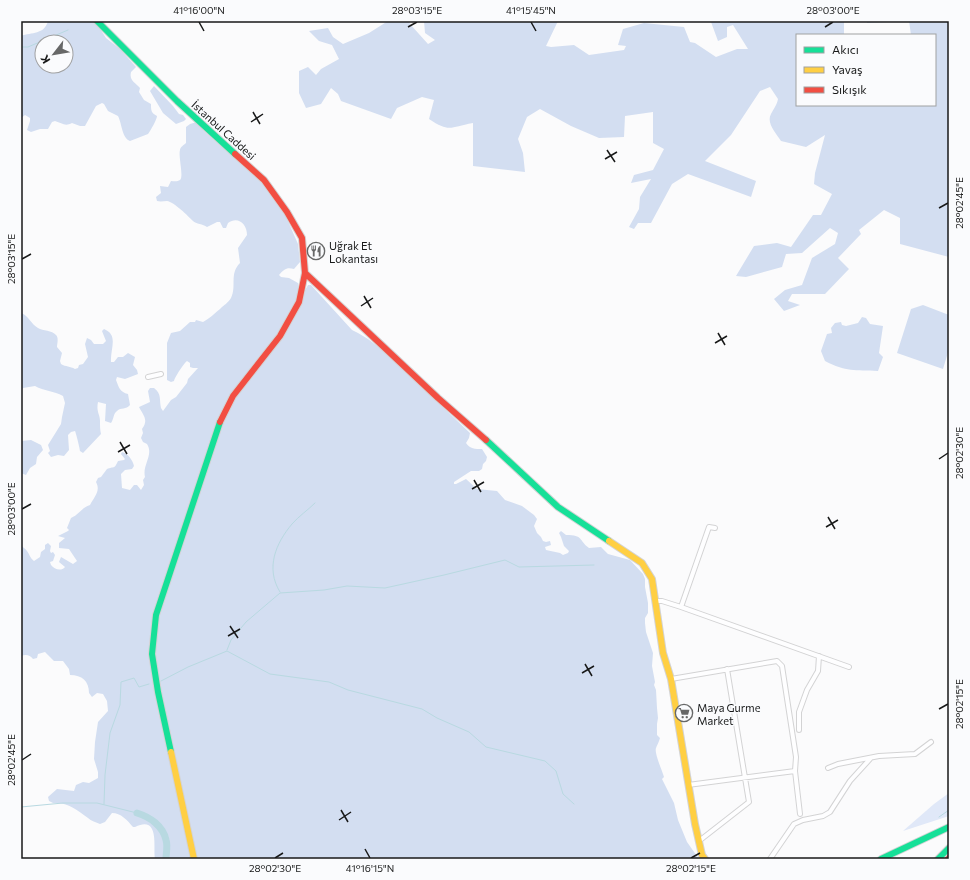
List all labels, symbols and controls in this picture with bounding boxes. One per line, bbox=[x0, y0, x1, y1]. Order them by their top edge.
text: 41°16'00"N bbox=[173, 4, 225, 16]
text: 28°03'15"E bbox=[392, 4, 442, 16]
text: 41°15'45"N bbox=[506, 4, 556, 16]
text: 28°03'00"E bbox=[806, 4, 860, 16]
north arrow bbox=[34, 34, 74, 74]
legend bbox=[796, 34, 936, 106]
text: Akıcı bbox=[832, 42, 859, 56]
text: K bbox=[37, 52, 53, 66]
text: Yavaş bbox=[832, 62, 863, 76]
text: Sıkışık bbox=[832, 82, 867, 96]
street label: İstanbul Caddesi bbox=[189, 97, 260, 162]
text: 28°02'45"E bbox=[953, 177, 965, 229]
text: 28°03'15"E bbox=[5, 234, 17, 284]
place label: Uğrak Et Lokantası bbox=[329, 239, 378, 265]
restaurant icon: Uğrak Et Lokantası bbox=[306, 241, 326, 261]
text: 28°02'30"E bbox=[953, 427, 965, 479]
text: 28°03'00"E bbox=[5, 482, 17, 536]
text: 28°02'15"E bbox=[953, 679, 965, 729]
place label: Maya Gurme Market bbox=[697, 701, 761, 727]
supermarket icon: Maya Gurme Market bbox=[674, 703, 694, 723]
text: 28°02'45"E bbox=[5, 734, 17, 786]
text: 28°02'30"E bbox=[249, 862, 301, 874]
text: 41°16'15"N bbox=[346, 862, 394, 874]
text: 28°02'15"E bbox=[666, 862, 716, 874]

